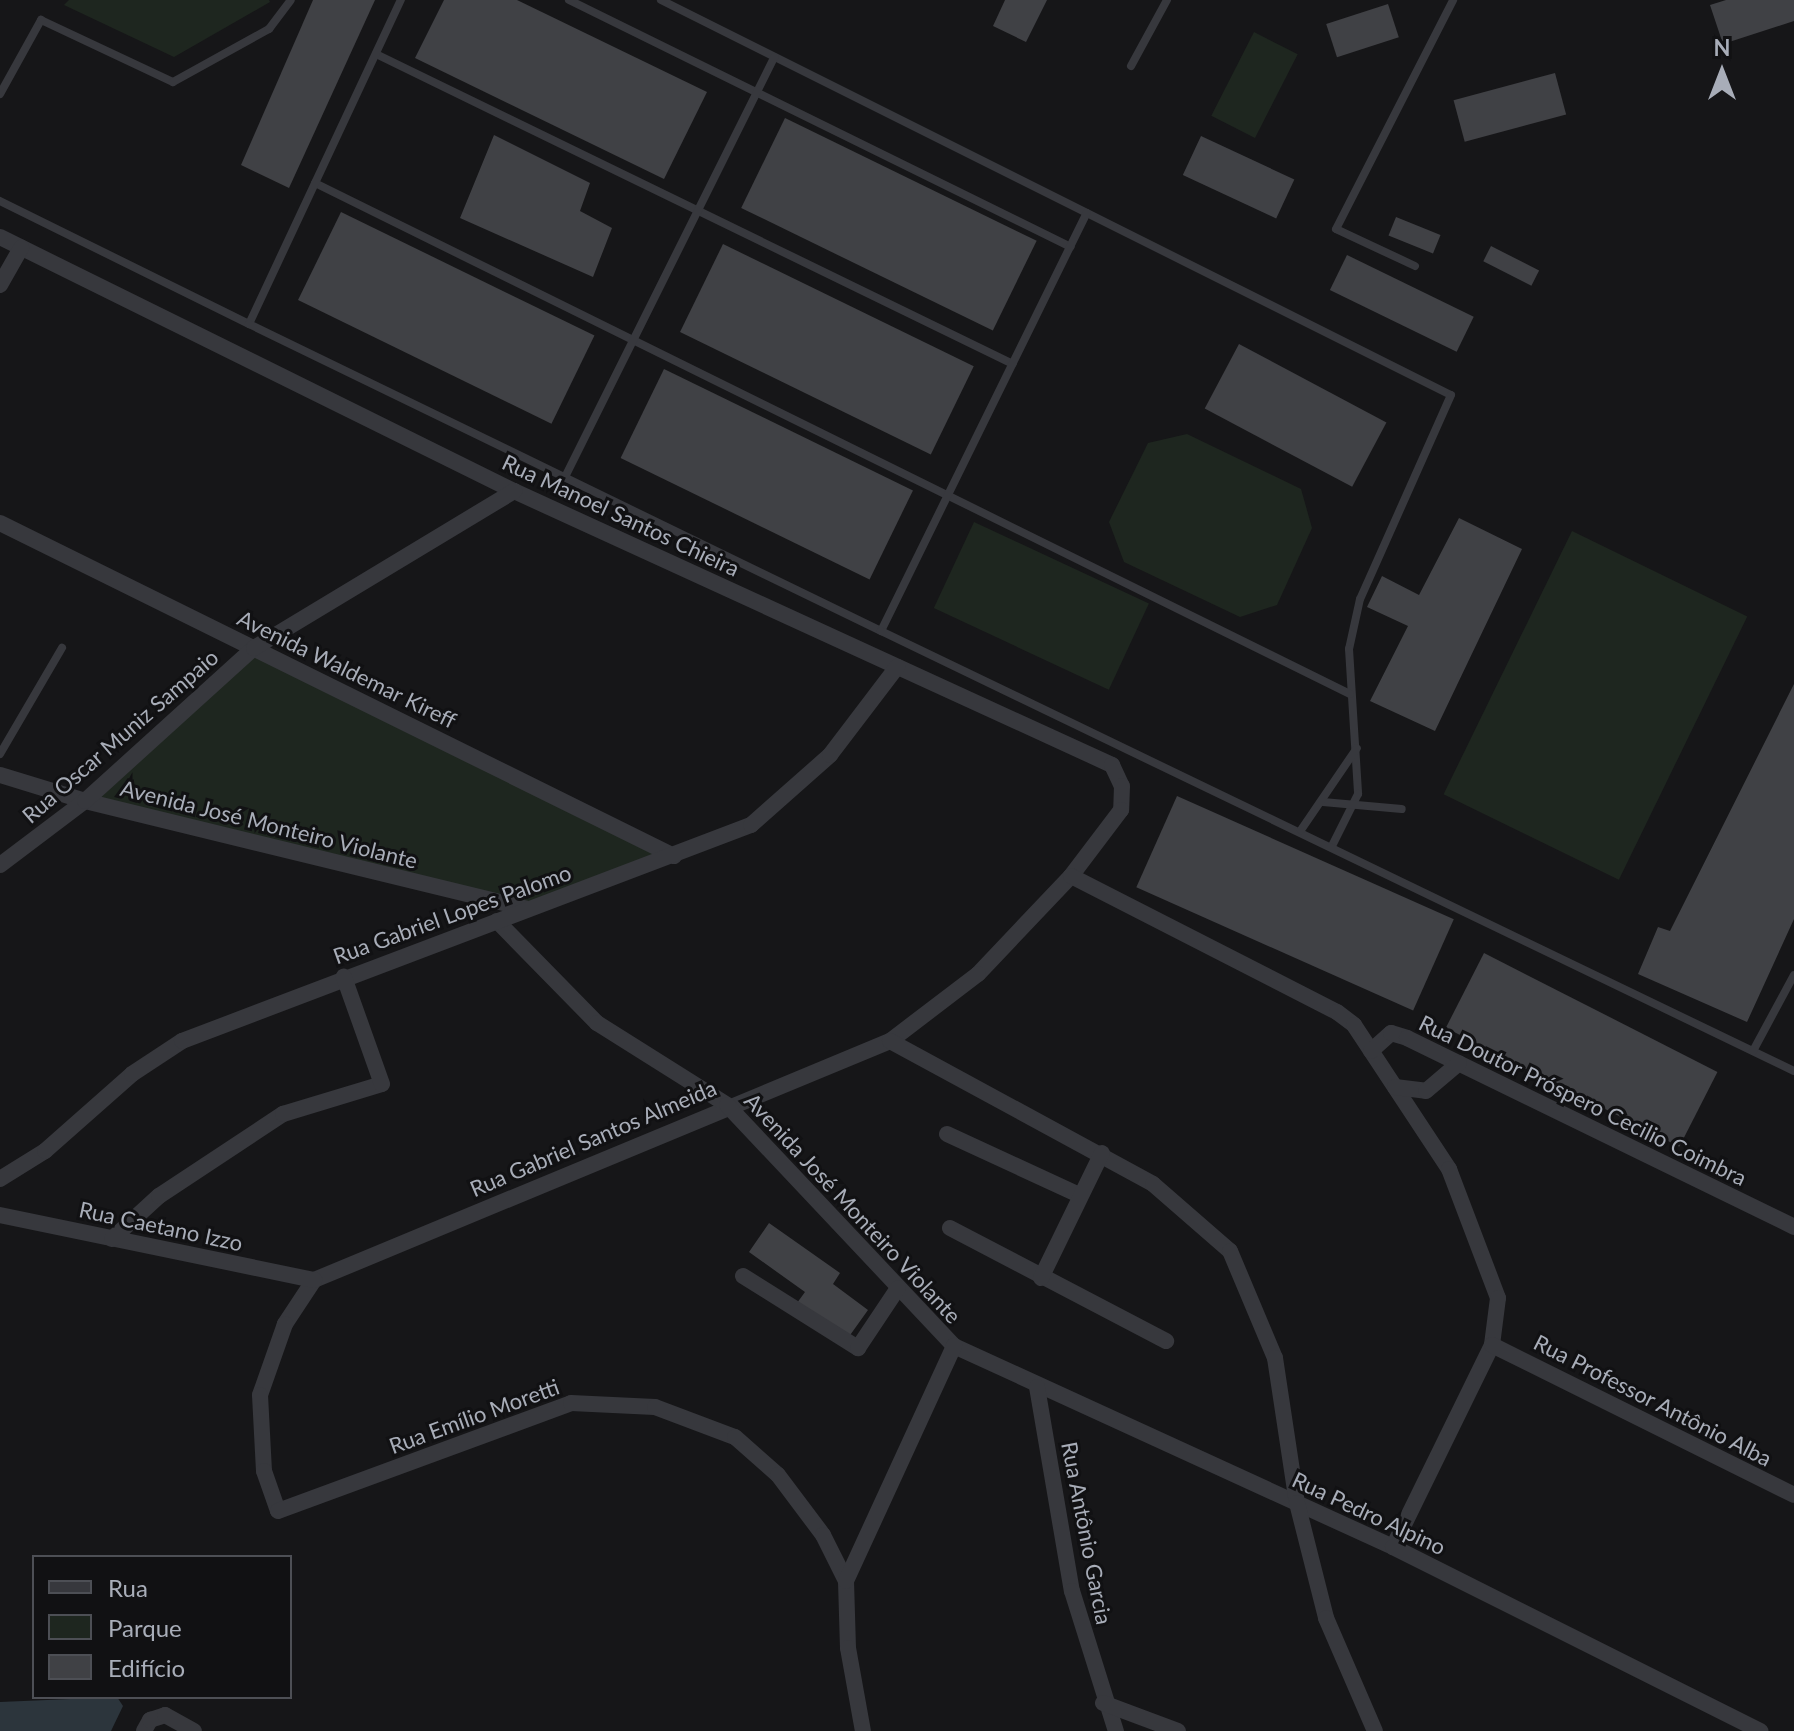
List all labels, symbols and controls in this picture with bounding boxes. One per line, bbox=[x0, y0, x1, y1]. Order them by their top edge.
north arrow bbox=[1682, 32, 1762, 112]
text: N bbox=[1714, 34, 1730, 61]
street label: Rua Manoel Santos Chieira bbox=[498, 448, 744, 582]
street label: Avenida Waldemar Kireff bbox=[233, 604, 461, 734]
street label: Rua Oscar Muniz Sampaio bbox=[16, 643, 224, 829]
street label: Avenida José Monteiro Violante bbox=[117, 774, 421, 874]
street label: Rua Gabriel Lopes Palomo bbox=[329, 859, 575, 969]
street label: Rua Doutor Próspero Cecilio Coimbra bbox=[1415, 1009, 1751, 1191]
street label: Rua Gabriel Santos Almeida bbox=[466, 1074, 720, 1202]
street label: Avenida José Monteiro Violante bbox=[739, 1087, 967, 1329]
street label: Rua Caetano Izzo bbox=[77, 1196, 245, 1256]
street label: Rua Professor Antônio Alba bbox=[1529, 1328, 1777, 1472]
street label: Rua Emílio Moretti bbox=[385, 1373, 563, 1459]
street label: Rua Antônio Garcia bbox=[1056, 1439, 1118, 1627]
street label: Rua Pedro Alpino bbox=[1288, 1466, 1450, 1560]
legend bbox=[32, 1555, 292, 1699]
text: Rua bbox=[108, 1573, 148, 1602]
text: Parque bbox=[108, 1613, 182, 1642]
text: Edifício bbox=[108, 1653, 185, 1682]

